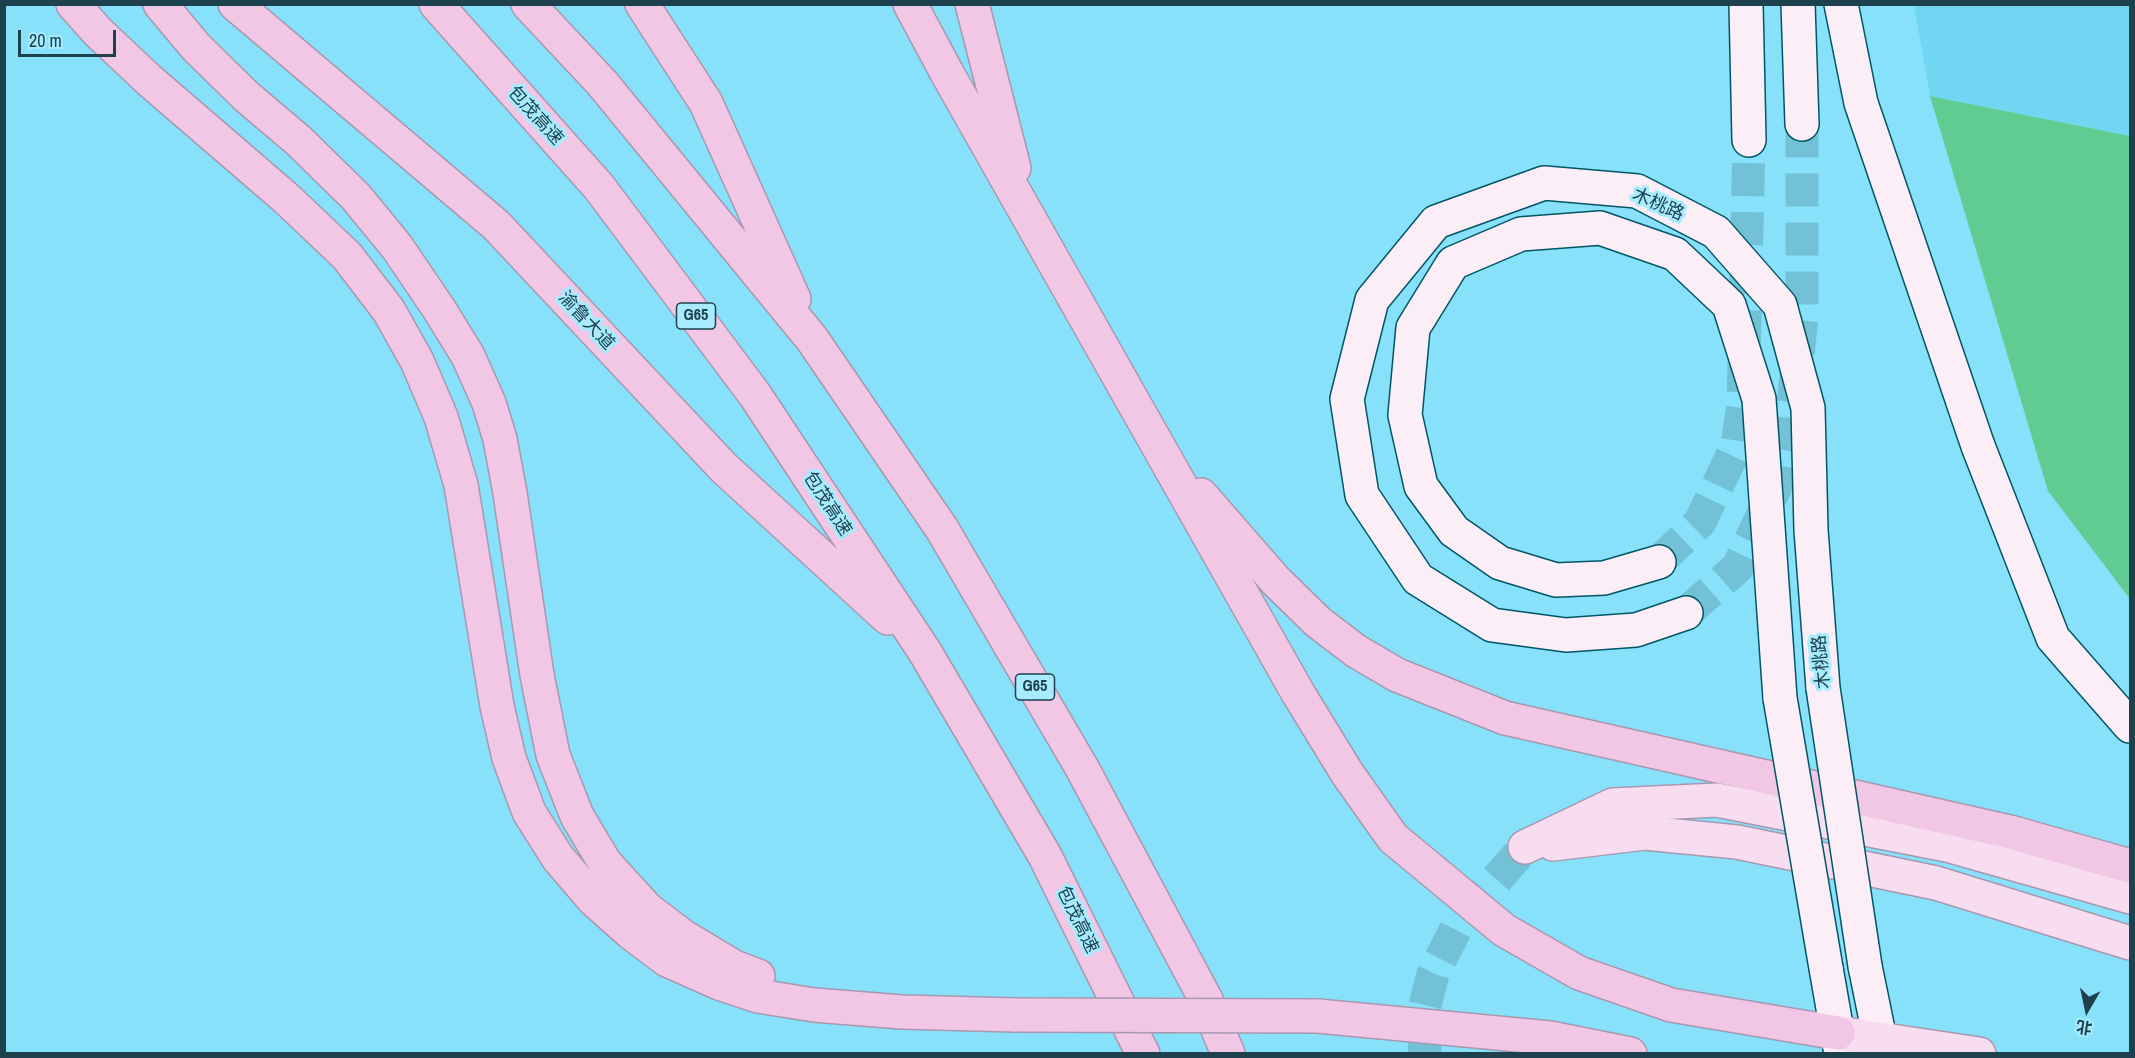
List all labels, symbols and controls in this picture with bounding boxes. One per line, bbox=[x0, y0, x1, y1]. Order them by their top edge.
scale bar bbox=[21, 18, 118, 56]
text: 20 m bbox=[29, 28, 62, 53]
street label: 包茂高速 bbox=[503, 82, 567, 150]
street label: 木桃路 bbox=[1629, 184, 1687, 226]
street label: 渝鲁大道 bbox=[554, 287, 618, 355]
road number: G65 bbox=[676, 303, 716, 329]
street label: 包茂高速 bbox=[798, 468, 856, 540]
street label: 木桃路 bbox=[1809, 634, 1835, 690]
road number: G65 bbox=[1016, 674, 1054, 700]
street label: 包茂高速 bbox=[1052, 883, 1102, 957]
north arrow bbox=[2057, 980, 2117, 1040]
text: 北 bbox=[2075, 1016, 2094, 1040]

